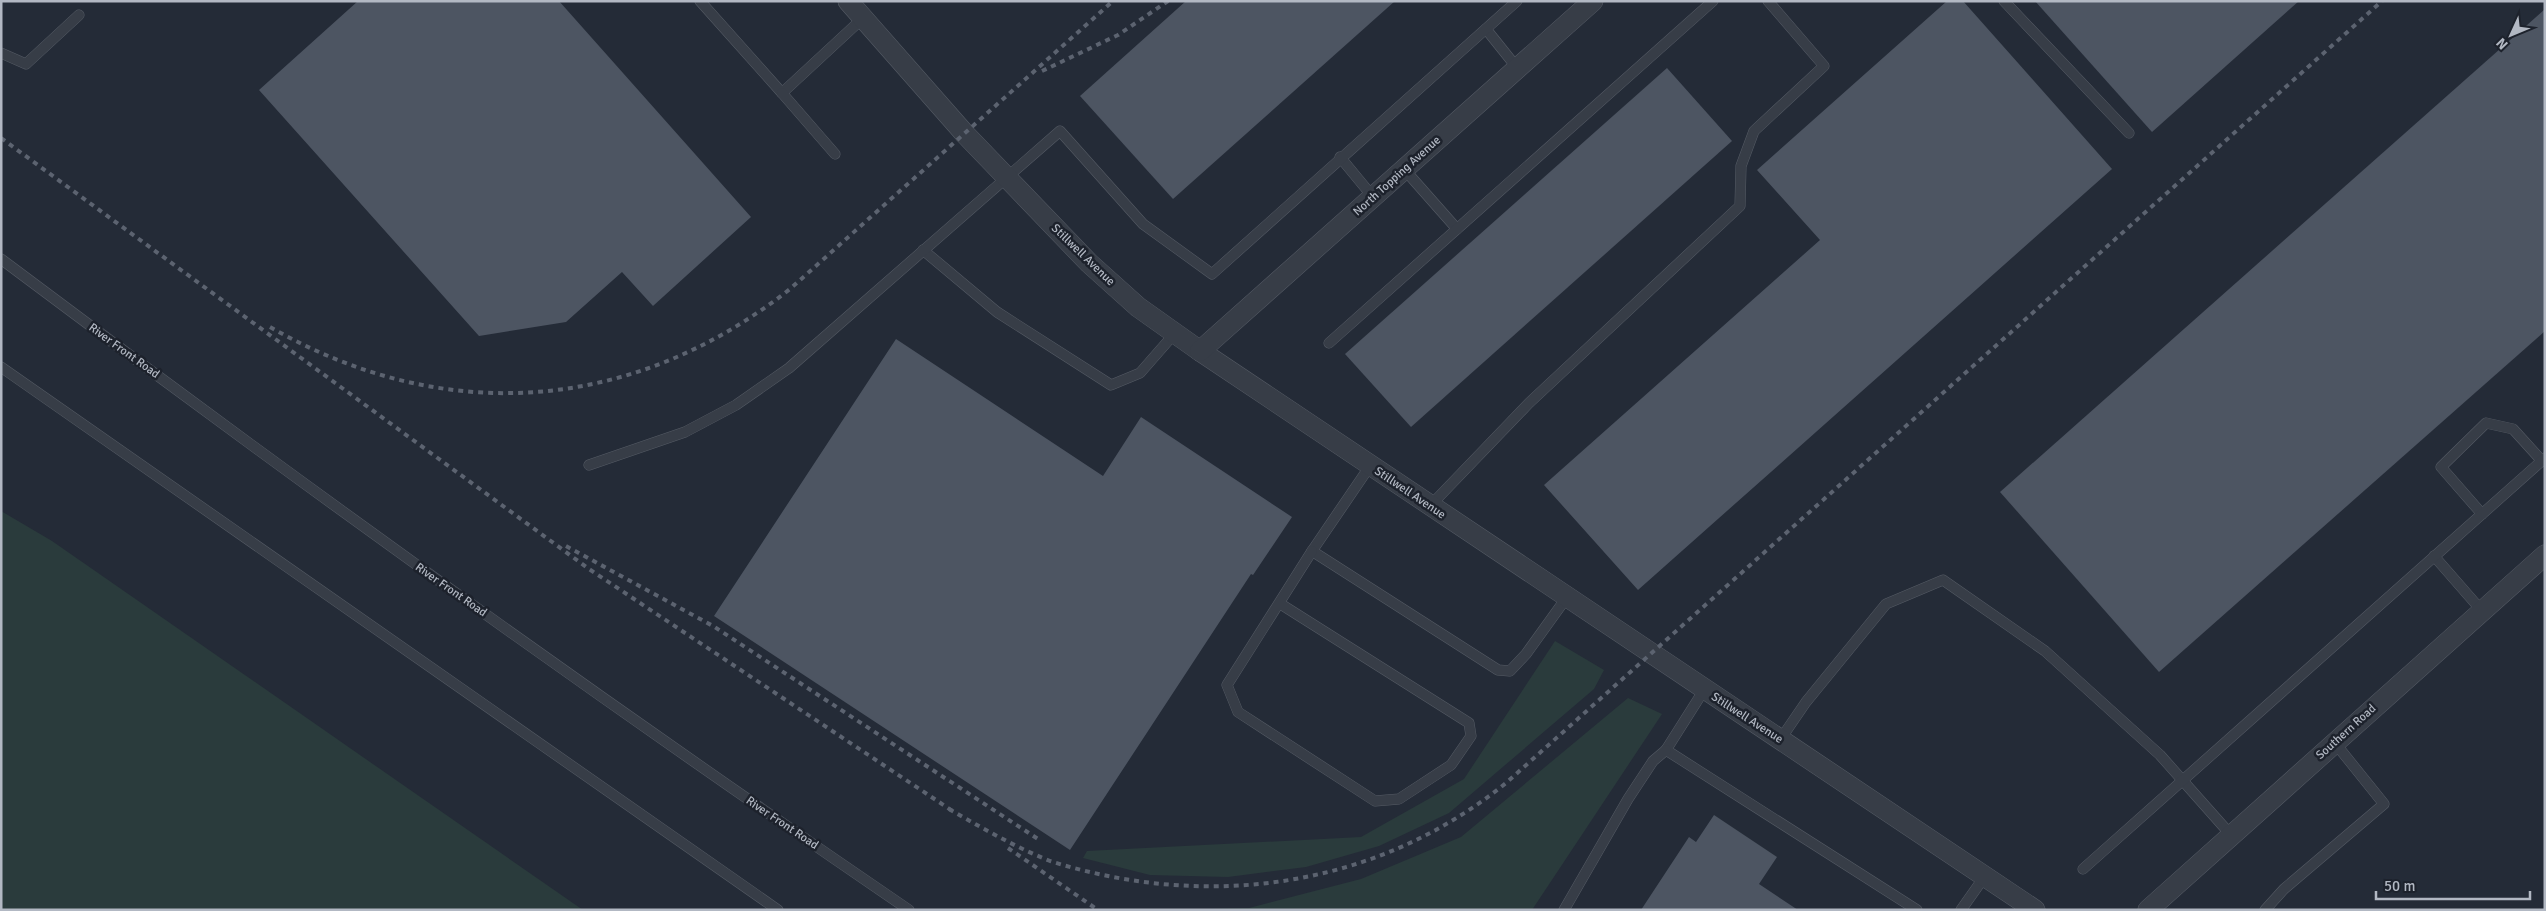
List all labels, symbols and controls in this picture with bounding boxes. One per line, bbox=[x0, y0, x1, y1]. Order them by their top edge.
north arrow bbox=[2486, 10, 2536, 60]
text: N bbox=[2493, 34, 2512, 53]
street label: North Topping Avenue bbox=[1350, 133, 1444, 219]
street label: Stillwell Avenue bbox=[1048, 221, 1118, 289]
street label: River Front Road bbox=[86, 320, 162, 382]
street label: Stillwell Avenue bbox=[1372, 464, 1448, 522]
street label: River Front Road bbox=[412, 560, 490, 620]
street label: Stillwell Avenue bbox=[1708, 689, 1786, 747]
street label: Southern Road bbox=[2313, 701, 2379, 763]
street label: River Front Road bbox=[743, 793, 821, 853]
scale bar bbox=[2376, 868, 2530, 900]
text: 50 m bbox=[2384, 877, 2415, 895]

